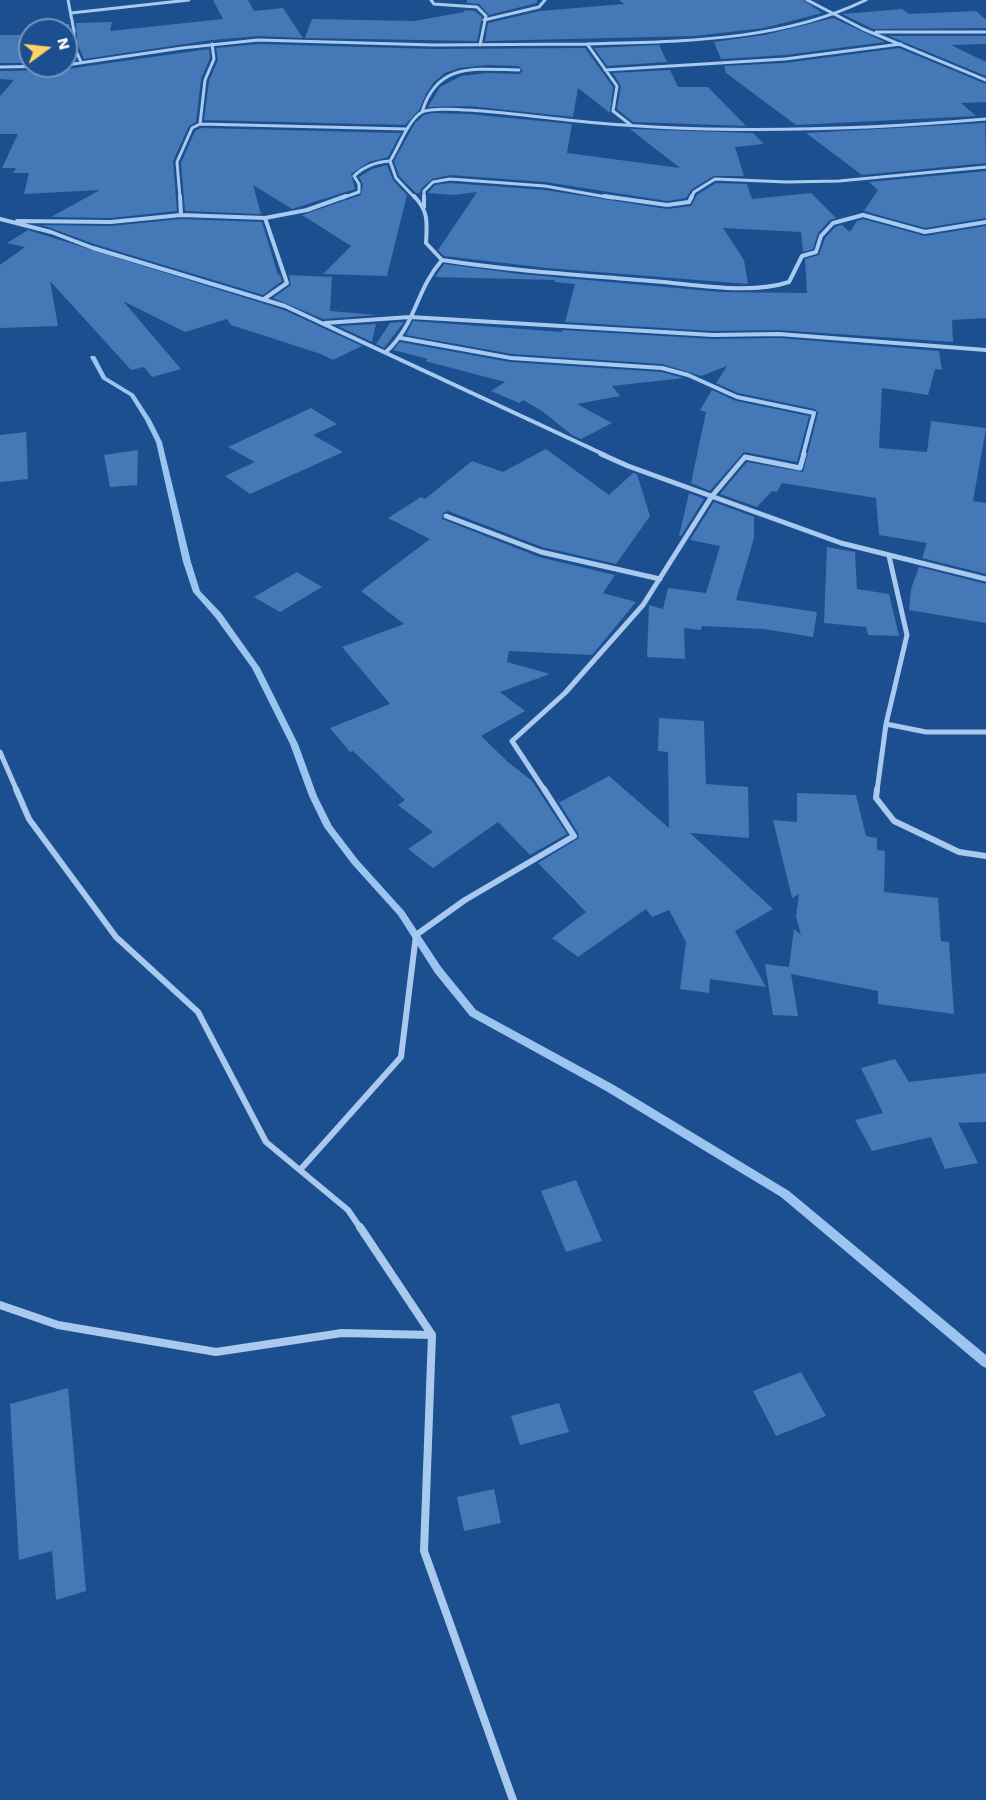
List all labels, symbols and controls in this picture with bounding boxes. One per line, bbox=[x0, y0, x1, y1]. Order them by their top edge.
north arrow bbox=[18, 18, 78, 78]
text: N bbox=[53, 36, 75, 52]

